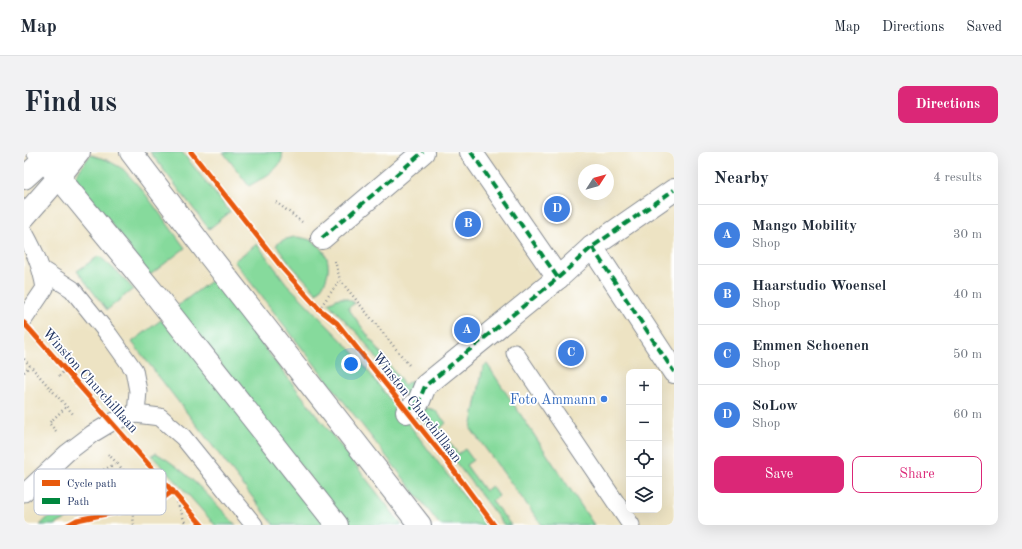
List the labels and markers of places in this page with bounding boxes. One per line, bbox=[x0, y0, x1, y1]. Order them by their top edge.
pin: D bbox=[544, 194, 570, 224]
pin: B bbox=[455, 209, 481, 239]
pin: A bbox=[454, 315, 480, 345]
pin: C bbox=[558, 338, 584, 368]
place label: Foto Ammann bbox=[510, 393, 596, 407]
marker: Foto Ammann bbox=[599, 394, 609, 404]

